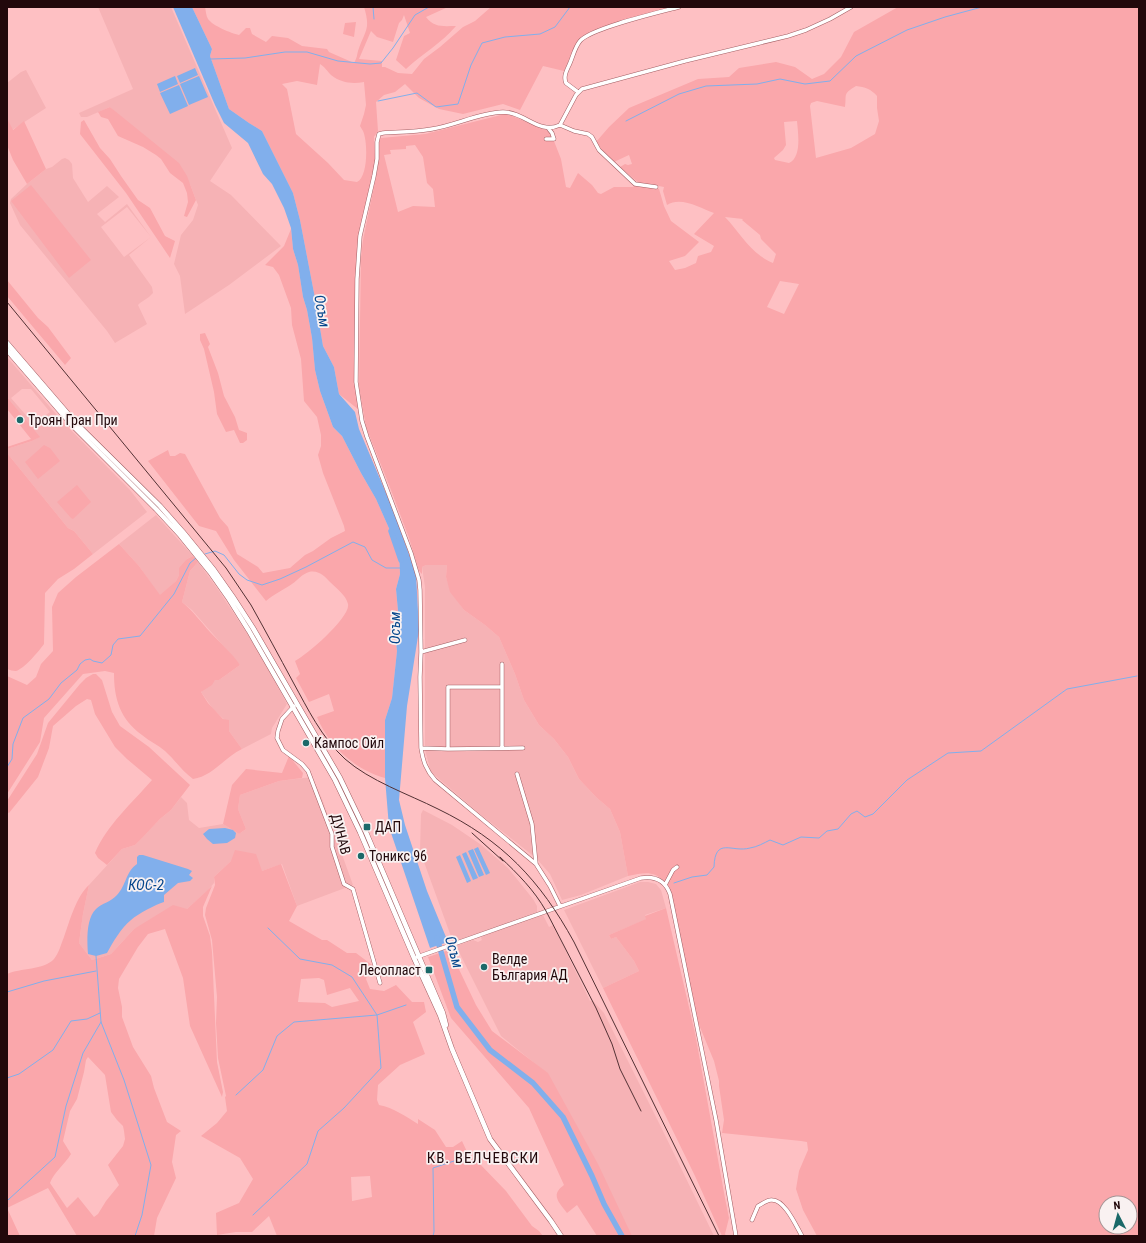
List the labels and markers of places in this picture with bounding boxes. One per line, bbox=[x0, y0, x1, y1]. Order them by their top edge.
place label: Троян Гран При bbox=[28, 412, 118, 428]
marker: Троян Гран При bbox=[15, 415, 25, 425]
place label: Кампос Ойл bbox=[314, 735, 384, 751]
marker: Кампос Ойл bbox=[301, 738, 311, 748]
place label: ДАП bbox=[375, 819, 401, 835]
marker: ДАП bbox=[362, 822, 372, 832]
place label: Тоникс 96 bbox=[369, 848, 427, 864]
marker: Тоникс 96 bbox=[356, 851, 366, 861]
place label: Велде България АД bbox=[492, 951, 568, 983]
place label: Лесопласт bbox=[359, 962, 421, 978]
marker: Велде България АД bbox=[479, 962, 489, 972]
marker: Лесопласт bbox=[424, 965, 434, 975]

